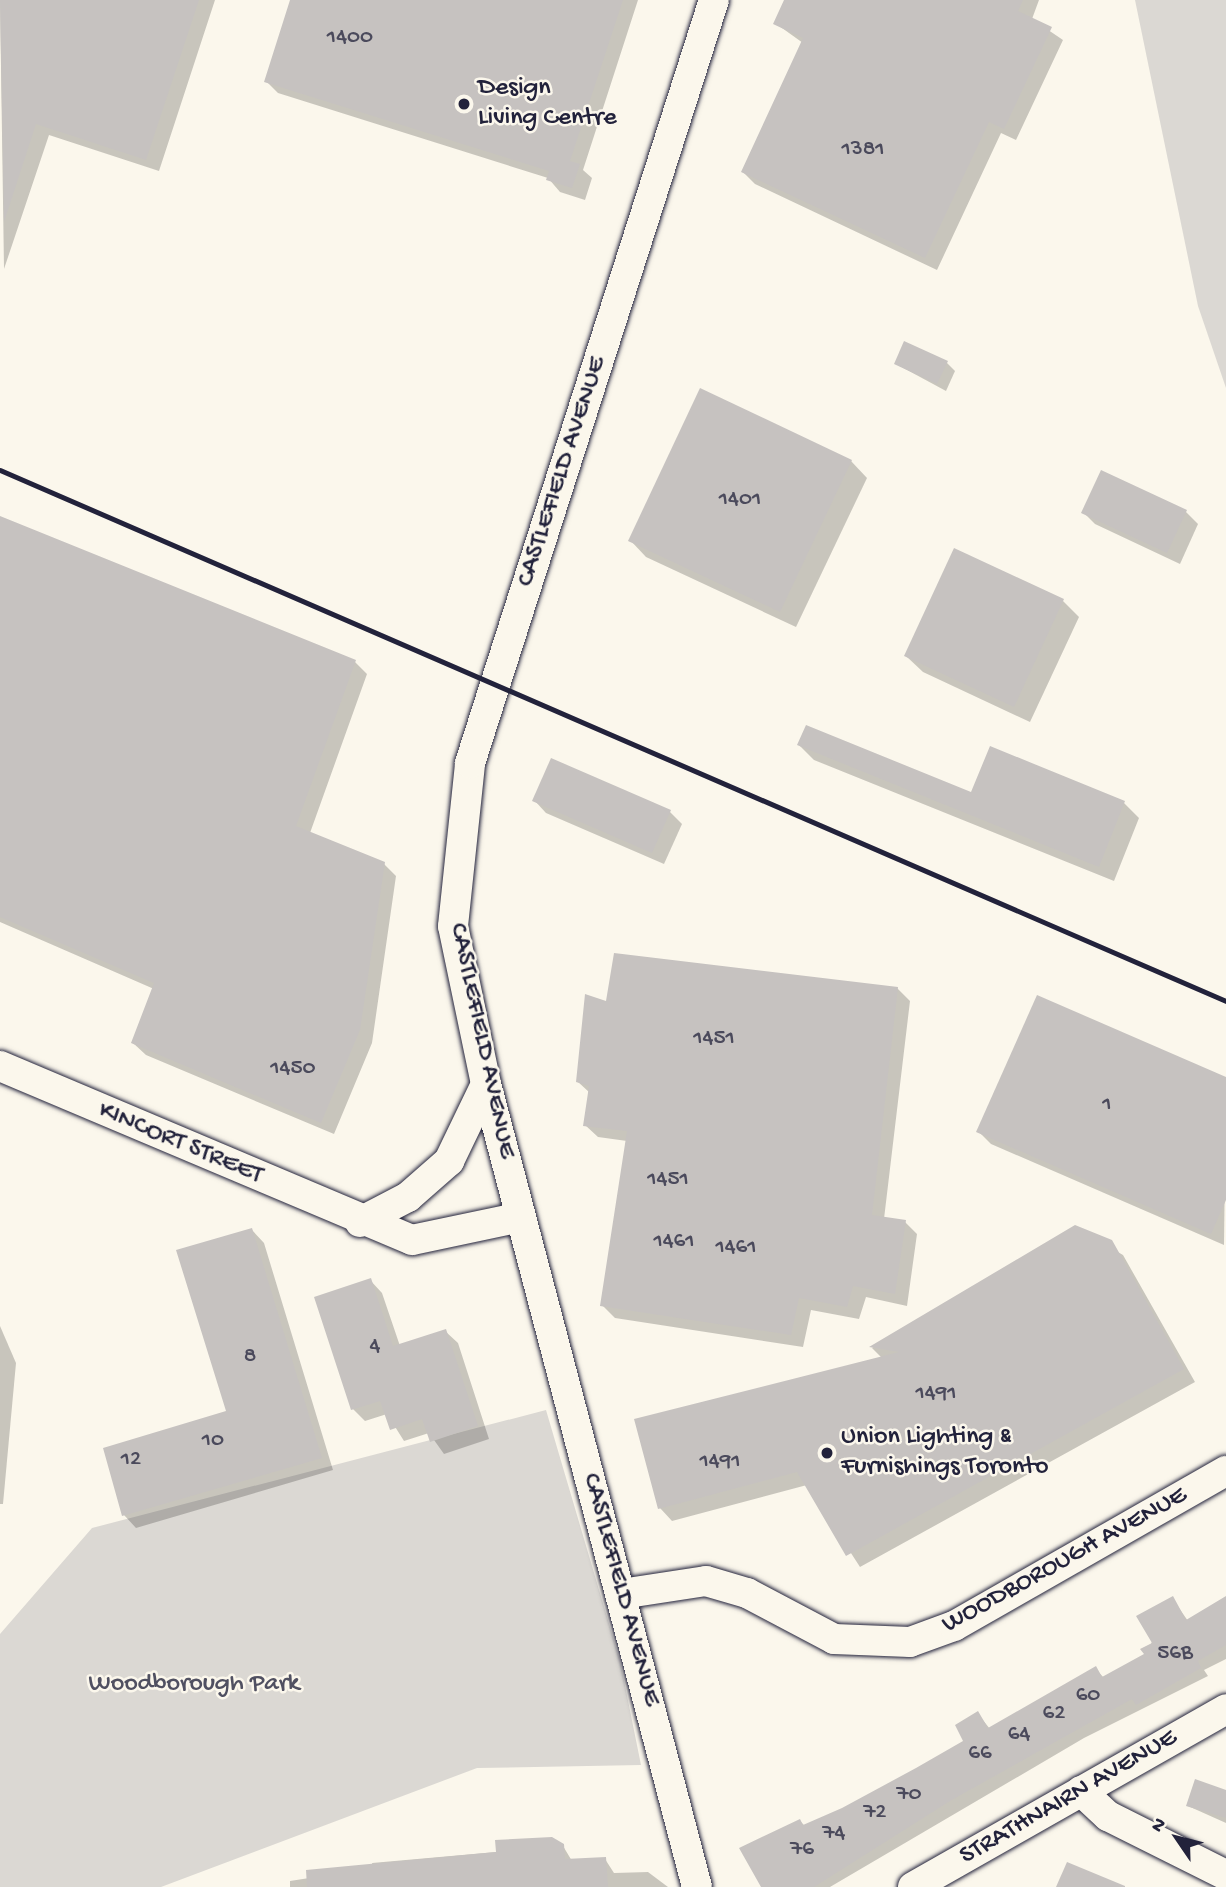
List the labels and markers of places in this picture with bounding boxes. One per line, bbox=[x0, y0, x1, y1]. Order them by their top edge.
place label: Design Living Centre bbox=[478, 73, 617, 134]
marker: Design Living Centre bbox=[456, 96, 472, 112]
place label: Union Lighting & Furnishings Toronto bbox=[841, 1422, 1048, 1484]
marker: Union Lighting & Furnishings Toronto bbox=[819, 1445, 835, 1461]

